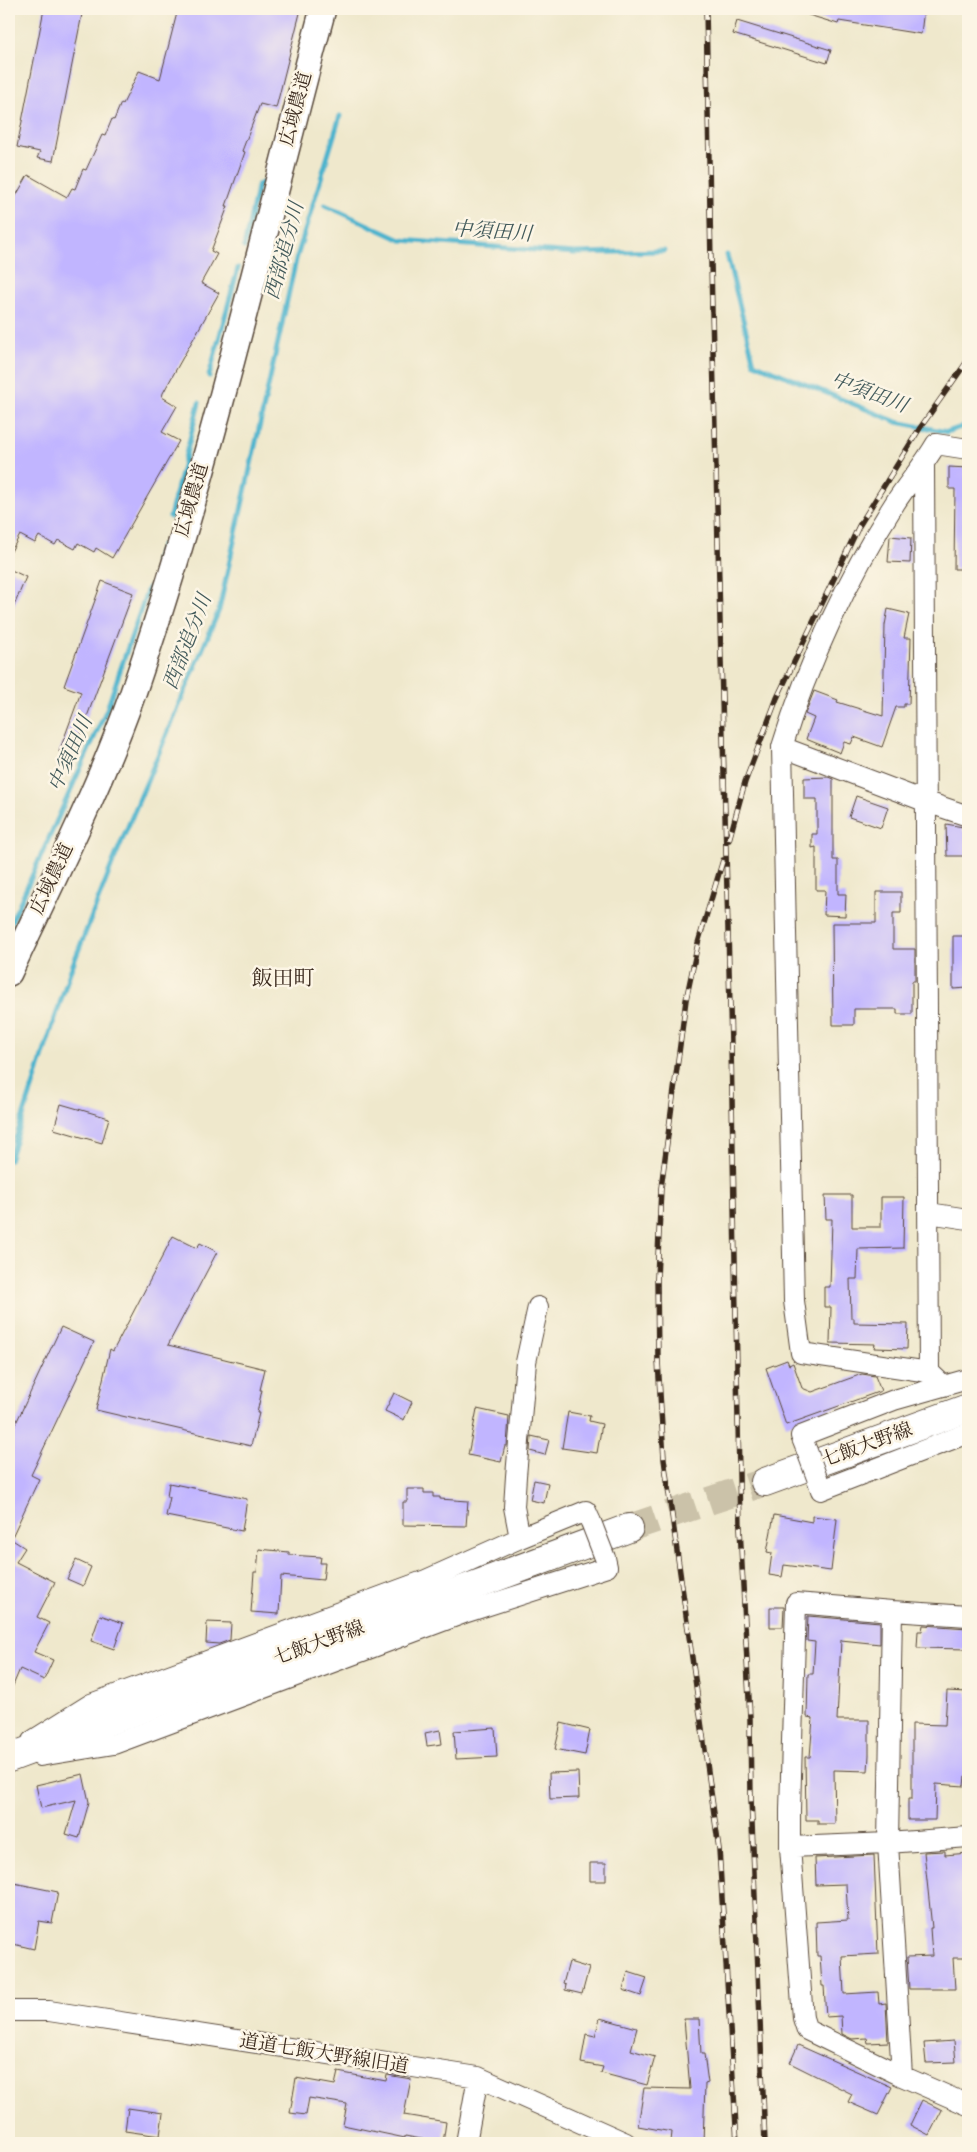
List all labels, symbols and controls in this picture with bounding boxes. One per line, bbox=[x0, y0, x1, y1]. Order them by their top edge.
street label: 広域農道 bbox=[275, 69, 317, 149]
water label: 西部追分川 bbox=[260, 198, 311, 303]
water label: 中須田川 bbox=[451, 217, 535, 247]
water label: 中須田川 bbox=[827, 367, 913, 420]
street label: 広域農道 bbox=[170, 460, 214, 540]
water label: 西部追分川 bbox=[158, 589, 218, 693]
water label: 中須田川 bbox=[43, 711, 100, 796]
street label: 広域農道 bbox=[26, 840, 78, 918]
district label: 飯田町 bbox=[252, 966, 315, 992]
street label: 七飯大野線 bbox=[818, 1418, 916, 1472]
street label: 七飯大野線 bbox=[270, 1616, 368, 1670]
street label: 道道七飯大野線旧道 bbox=[238, 2029, 410, 2079]

